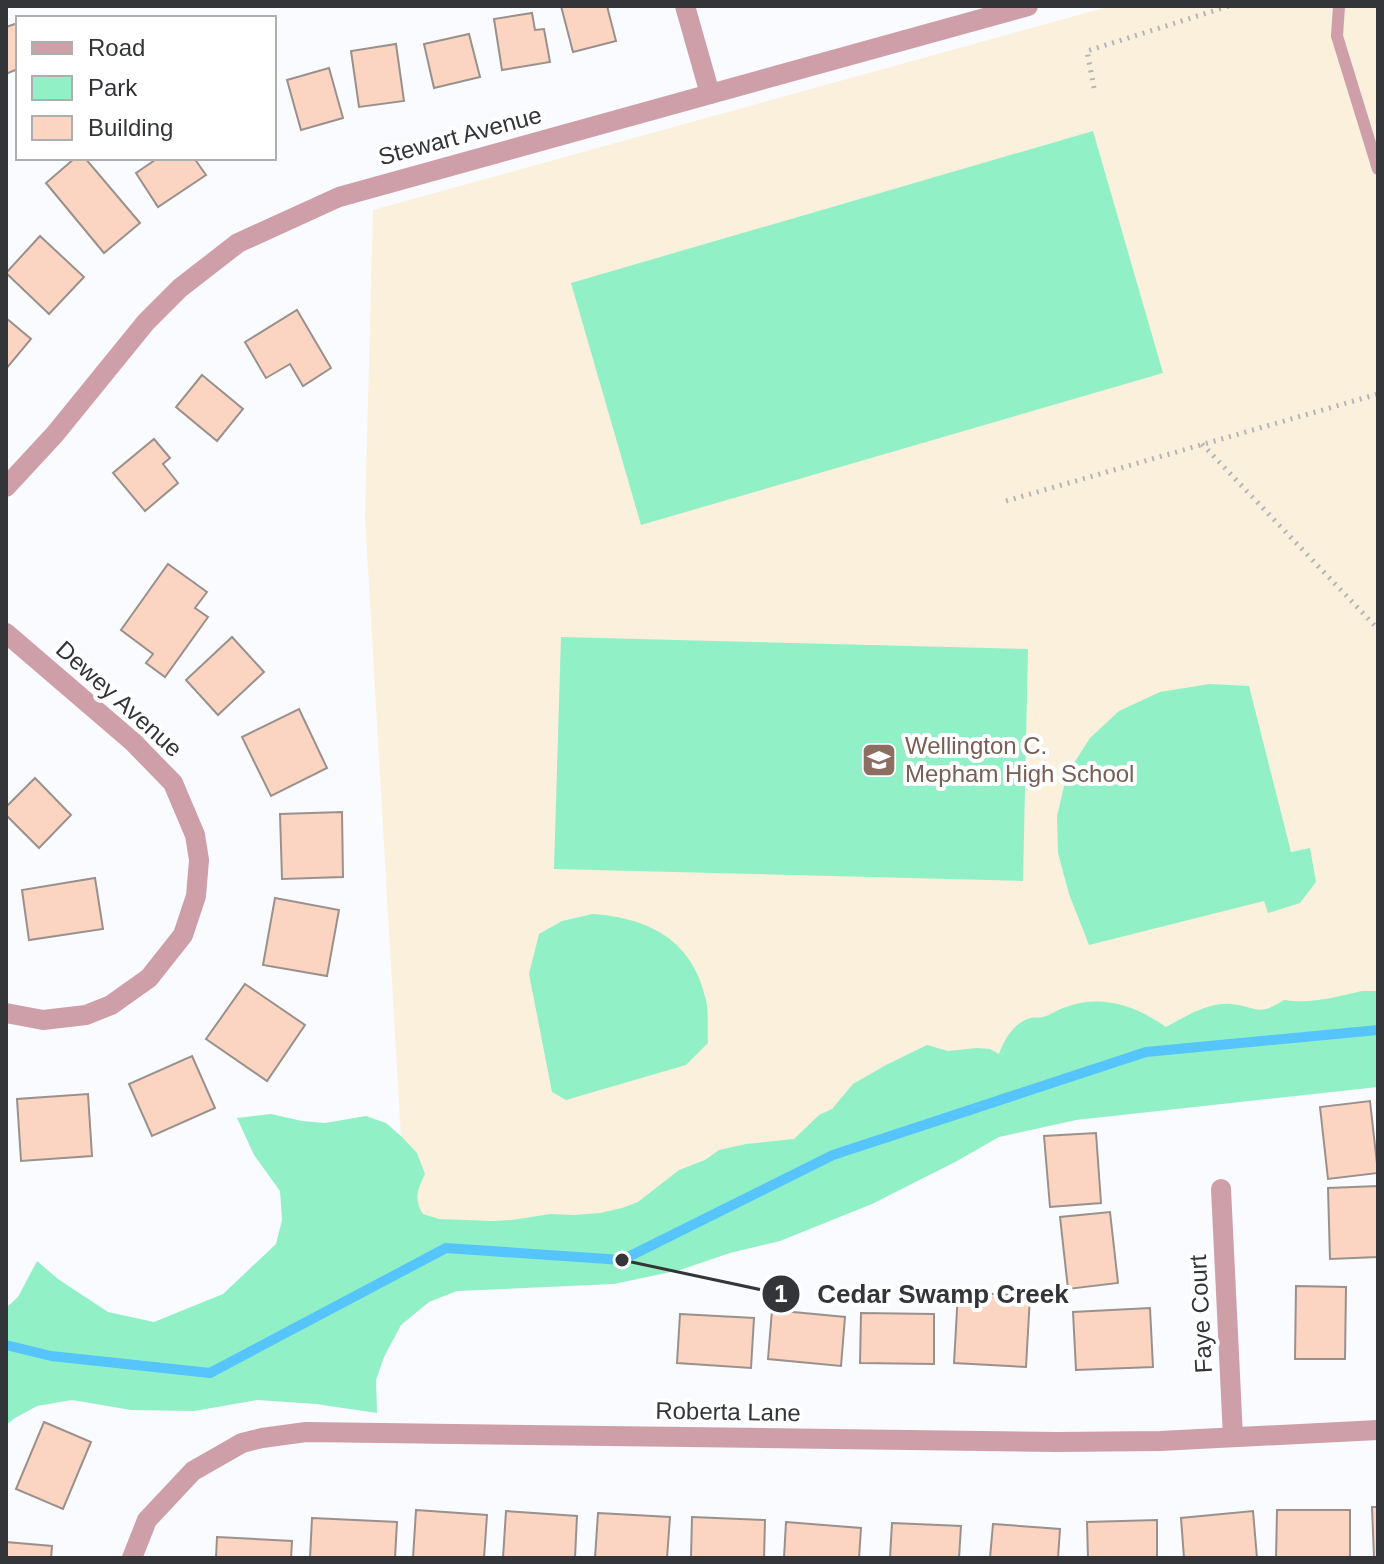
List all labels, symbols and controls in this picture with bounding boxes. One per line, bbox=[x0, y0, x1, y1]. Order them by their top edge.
legend bbox=[16, 16, 276, 160]
text: Road bbox=[88, 34, 145, 61]
text: Park bbox=[88, 74, 138, 101]
street label: Stewart Avenue bbox=[375, 101, 544, 170]
text: Building bbox=[88, 114, 173, 141]
street label: Dewey Avenue bbox=[51, 635, 188, 762]
place label: Wellington C. Mepham High School bbox=[905, 732, 1134, 787]
school or university icon: Wellington C. Mepham High School bbox=[860, 741, 898, 779]
street label: Faye Court bbox=[1184, 1254, 1217, 1374]
callout: Cedar Swamp Creek bbox=[761, 1269, 1085, 1319]
text: Cedar Swamp Creek bbox=[817, 1279, 1069, 1309]
text: 1 bbox=[774, 1280, 788, 1307]
street label: Roberta Lane bbox=[655, 1397, 801, 1426]

